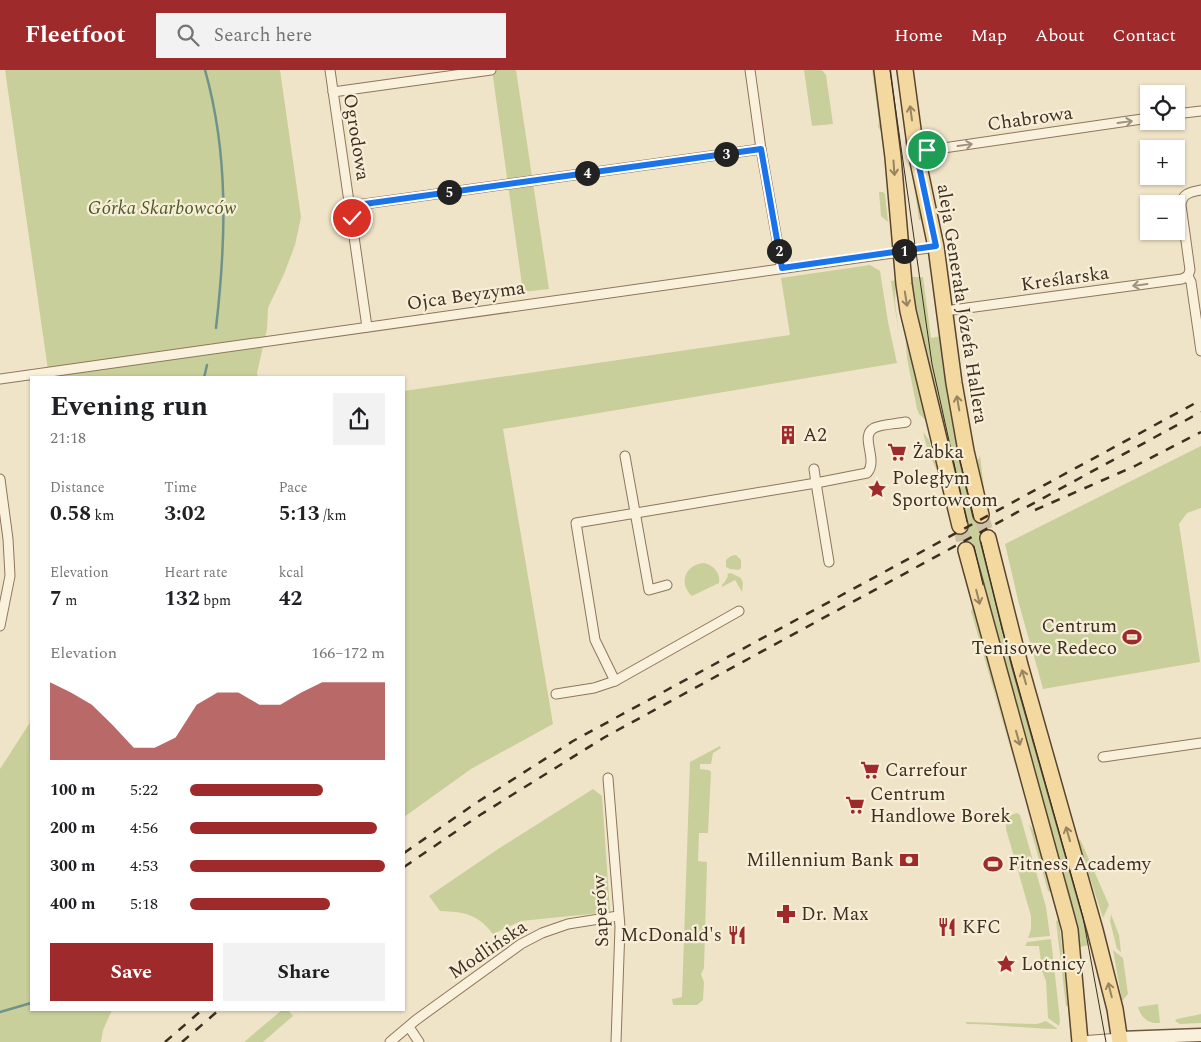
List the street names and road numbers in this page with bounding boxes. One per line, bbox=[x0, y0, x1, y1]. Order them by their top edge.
street label: Ogrodowa bbox=[335, 91, 377, 183]
street label: Chabrowa bbox=[985, 99, 1075, 139]
street label: aleja Generała Józefa Hallera bbox=[929, 182, 995, 427]
street label: Kreślarska bbox=[1019, 258, 1112, 300]
street label: Ojca Beyzyma bbox=[405, 273, 528, 319]
street label: Saperów bbox=[585, 874, 617, 948]
street label: Modlińska bbox=[443, 913, 534, 987]

